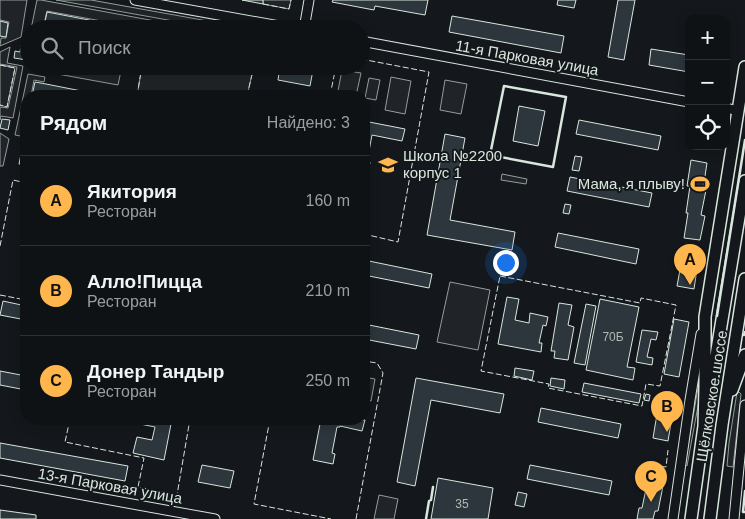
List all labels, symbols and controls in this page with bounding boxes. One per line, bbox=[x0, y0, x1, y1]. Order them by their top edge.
map controls bbox=[685, 15, 730, 150]
button: + bbox=[685, 15, 730, 60]
search box bbox=[20, 20, 370, 75]
icon: search bbox=[38, 34, 66, 62]
text: Поиск bbox=[78, 37, 131, 58]
street label: 11-я Парковая улица bbox=[454, 37, 601, 79]
button: − bbox=[685, 60, 730, 105]
button: locate bbox=[685, 105, 730, 150]
text: Рядом bbox=[40, 111, 107, 134]
text: Найдено: 3 bbox=[267, 114, 350, 131]
place label: Школа №2200 корпус 1 bbox=[403, 147, 502, 181]
school or university icon: Школа №2200 корпус 1 bbox=[377, 154, 399, 176]
sports icon: Мама, я плыву! bbox=[689, 173, 711, 195]
place label: Мама, я плыву! bbox=[578, 175, 685, 192]
text: Якитория bbox=[87, 181, 177, 202]
text: A bbox=[50, 192, 62, 209]
text: 160 m bbox=[306, 192, 350, 209]
text: Ресторан bbox=[87, 203, 157, 220]
pin: A bbox=[674, 244, 706, 285]
your location bbox=[493, 250, 519, 276]
text: Алло!Пицца bbox=[87, 271, 202, 292]
text: B bbox=[50, 282, 62, 299]
text: 210 m bbox=[306, 282, 350, 299]
text: Ресторан bbox=[87, 293, 157, 310]
street label: Щёлковское шоссе bbox=[693, 329, 730, 463]
house number: 70Б bbox=[602, 330, 624, 344]
text: Донер Тандыр bbox=[87, 361, 224, 382]
text: C bbox=[50, 372, 62, 389]
text: 250 m bbox=[306, 372, 350, 389]
text: Ресторан bbox=[87, 383, 157, 400]
pin: B bbox=[651, 391, 683, 432]
pin: C bbox=[635, 461, 667, 502]
street label: 13-я Парковая улица bbox=[37, 464, 184, 507]
house number: 35 bbox=[455, 497, 469, 511]

